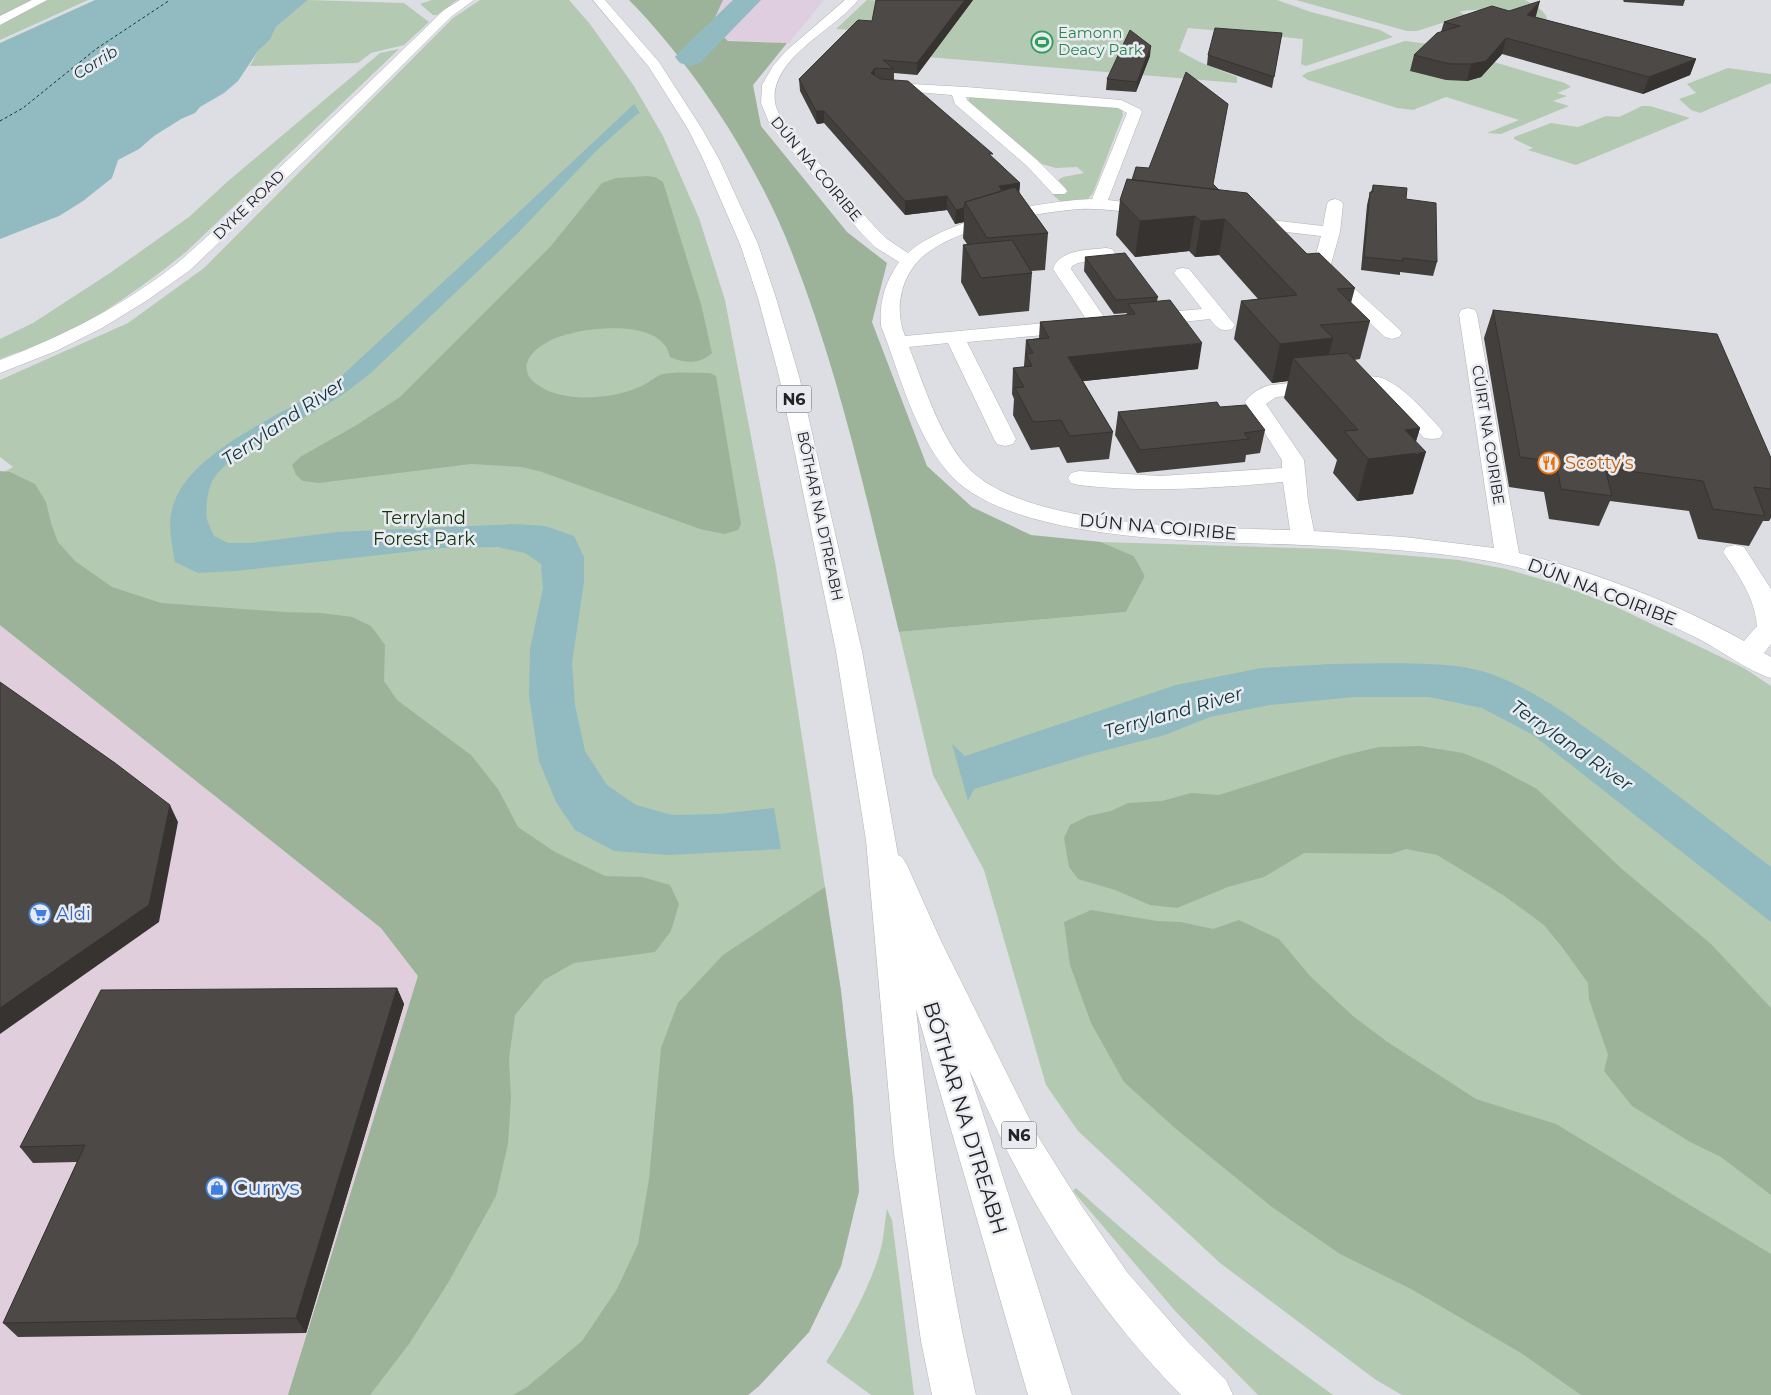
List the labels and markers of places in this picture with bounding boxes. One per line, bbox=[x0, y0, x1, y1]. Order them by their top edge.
place label: Eamonn Deacy Park bbox=[1058, 23, 1143, 59]
sports icon: Eamonn Deacy Park bbox=[1030, 30, 1054, 54]
restaurant icon: Scotty’s bbox=[1537, 451, 1561, 475]
place label: Scotty’s bbox=[1565, 452, 1634, 474]
supermarket icon: Aldi bbox=[28, 902, 52, 926]
place label: Aldi bbox=[56, 903, 91, 925]
place label: Currys bbox=[233, 1175, 300, 1200]
shop icon: Currys bbox=[205, 1176, 229, 1200]

